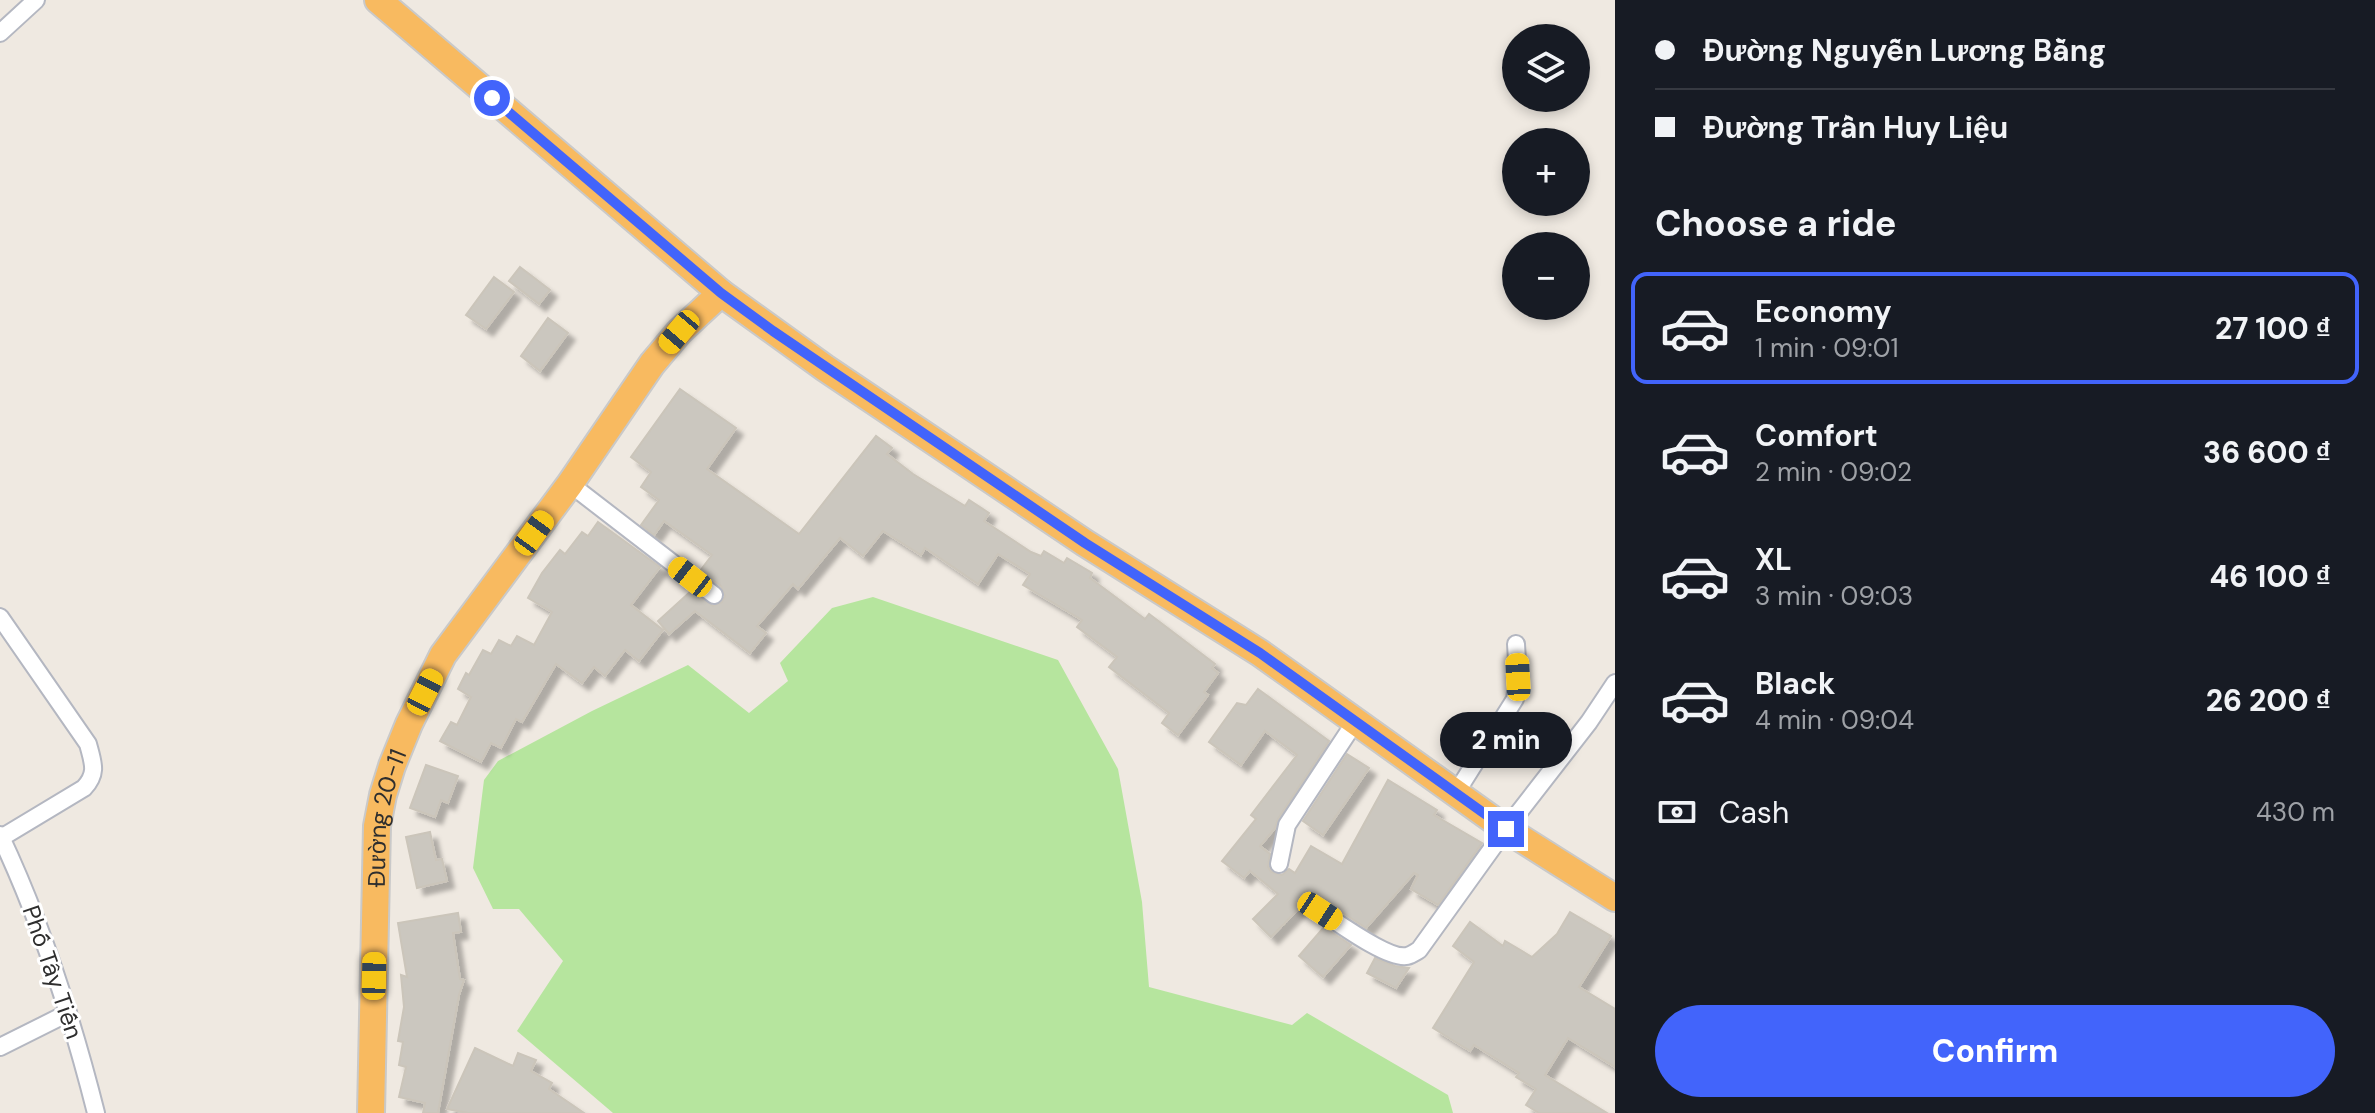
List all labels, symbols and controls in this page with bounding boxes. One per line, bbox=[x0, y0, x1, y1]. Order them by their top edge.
map controls bbox=[1502, 24, 1590, 320]
button: layers bbox=[1502, 24, 1590, 112]
text: Đường Nguyễn Lương Bằng bbox=[1703, 31, 2106, 70]
route start bbox=[474, 80, 510, 116]
text: Đường Trần Huy Liệu bbox=[1703, 108, 2008, 147]
button: + bbox=[1502, 128, 1590, 216]
text: Choose a ride bbox=[1655, 200, 1896, 247]
button: − bbox=[1502, 232, 1590, 320]
icon: car bbox=[1659, 292, 1731, 364]
text: Economy bbox=[1755, 292, 1892, 331]
car bbox=[654, 306, 704, 358]
text: 27 100 ₫ bbox=[2215, 309, 2331, 348]
text: 1 min · 09:01 bbox=[1755, 331, 1899, 365]
icon: car bbox=[1659, 416, 1731, 488]
text: Comfort bbox=[1755, 416, 1878, 455]
text: 36 600 ₫ bbox=[2203, 433, 2331, 472]
text: 2 min · 09:02 bbox=[1755, 455, 1912, 489]
car bbox=[510, 507, 558, 559]
icon: car bbox=[1659, 540, 1731, 612]
text: XL bbox=[1755, 540, 1792, 579]
car bbox=[664, 553, 716, 601]
text: 46 100 ₫ bbox=[2210, 557, 2331, 596]
text: 3 min · 09:03 bbox=[1755, 579, 1913, 613]
car bbox=[1505, 652, 1531, 702]
icon: car bbox=[1659, 664, 1731, 736]
text: Black bbox=[1755, 664, 1835, 703]
car bbox=[403, 665, 447, 719]
text: 26 200 ₫ bbox=[2206, 681, 2331, 720]
text: 4 min · 09:04 bbox=[1755, 703, 1914, 737]
callout: 2 min bbox=[1440, 713, 1572, 769]
text: 2 min bbox=[1471, 723, 1541, 757]
street label: Đường 20-11 bbox=[360, 744, 413, 888]
icon: cash bbox=[1655, 790, 1699, 834]
text: Cash bbox=[1719, 793, 1789, 832]
text: 430 m bbox=[2256, 795, 2335, 829]
route end bbox=[1488, 811, 1524, 847]
car bbox=[1293, 888, 1347, 934]
street label: Phố Tây Tiến bbox=[16, 901, 90, 1043]
car bbox=[362, 952, 386, 1000]
button: Confirm bbox=[1655, 1005, 2335, 1097]

